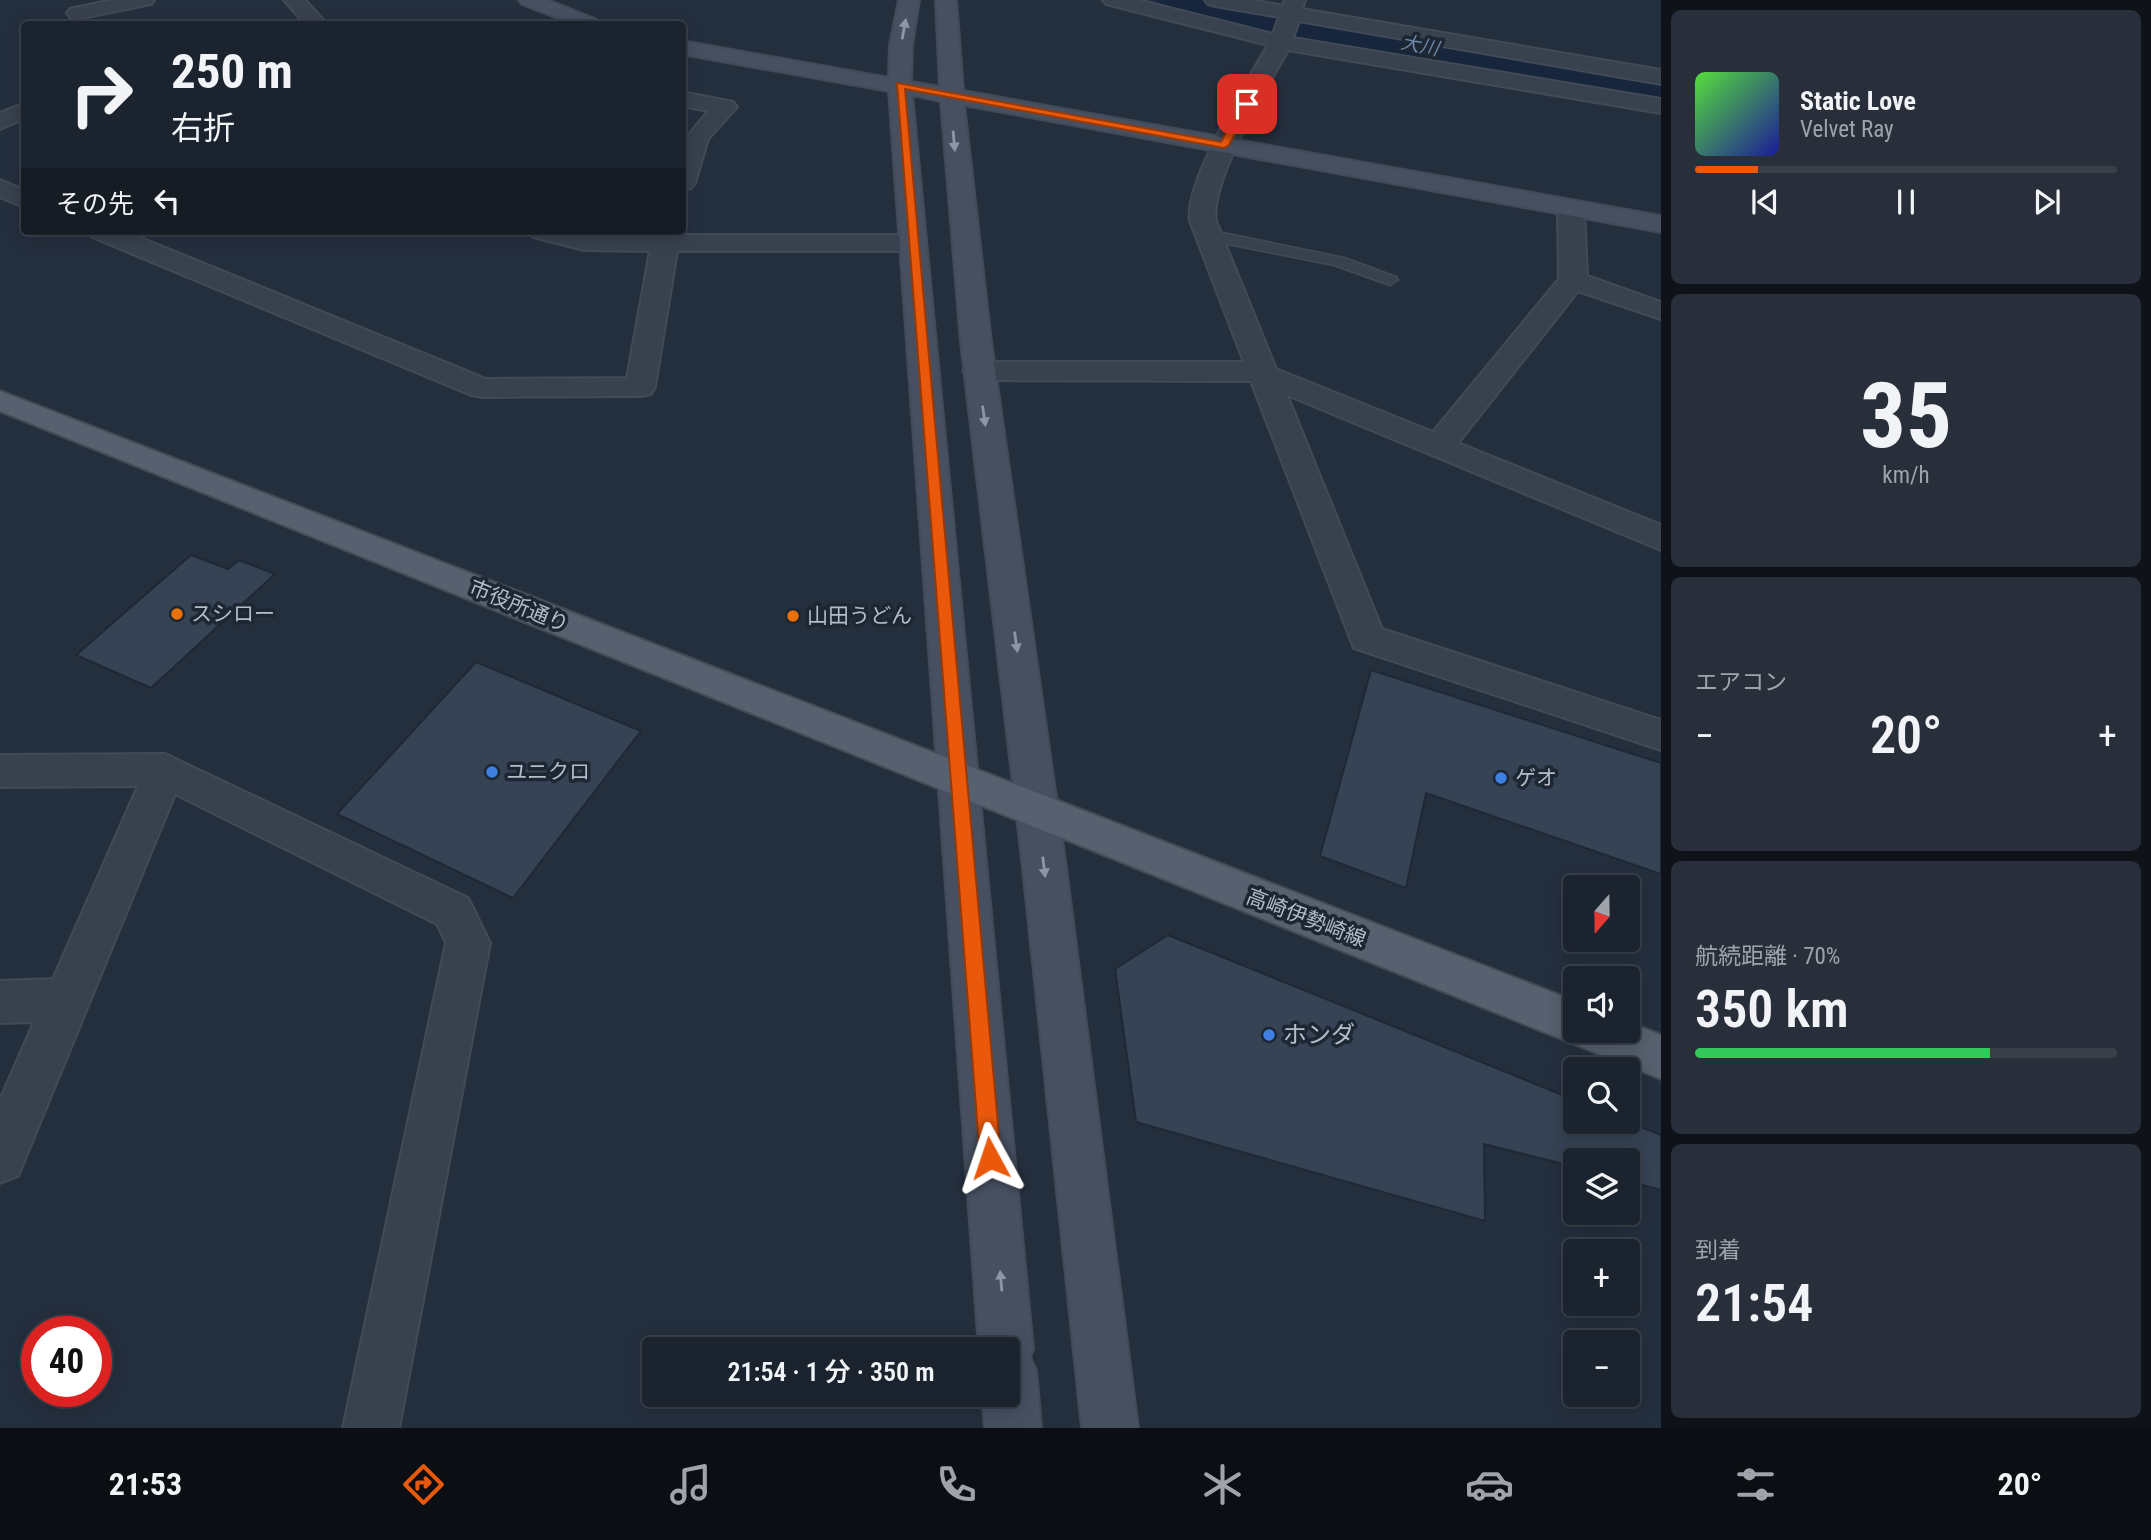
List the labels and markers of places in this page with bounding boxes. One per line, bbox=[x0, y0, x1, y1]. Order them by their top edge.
pin bbox=[1217, 74, 1277, 134]
place label: スシロー bbox=[191, 602, 275, 626]
place label: 山田うどん bbox=[807, 604, 912, 628]
marker: スシロー bbox=[169, 606, 185, 622]
marker: 山田うどん bbox=[785, 608, 801, 624]
place label: ユニクロ bbox=[506, 760, 590, 784]
marker: ユニクロ bbox=[484, 764, 500, 780]
place label: ゲオ bbox=[1515, 766, 1557, 790]
marker: ゲオ bbox=[1493, 770, 1509, 786]
place label: ホンダ bbox=[1283, 1021, 1355, 1049]
marker: ホンダ bbox=[1261, 1027, 1277, 1043]

